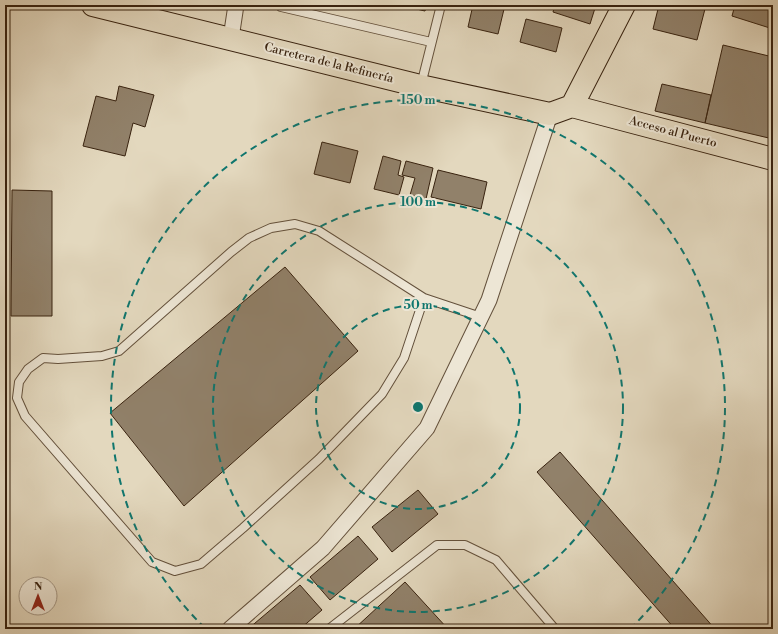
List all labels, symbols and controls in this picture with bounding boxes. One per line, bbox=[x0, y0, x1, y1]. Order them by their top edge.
street label: Carretera de la Refinería bbox=[263, 40, 396, 87]
text: 150 m bbox=[401, 93, 435, 108]
street label: Acceso al Puerto bbox=[627, 113, 719, 151]
text: 100 m bbox=[400, 195, 436, 210]
text: 50 m bbox=[403, 298, 433, 313]
centre of rings bbox=[411, 400, 425, 414]
north arrow bbox=[18, 576, 58, 616]
text: N bbox=[34, 580, 43, 594]

